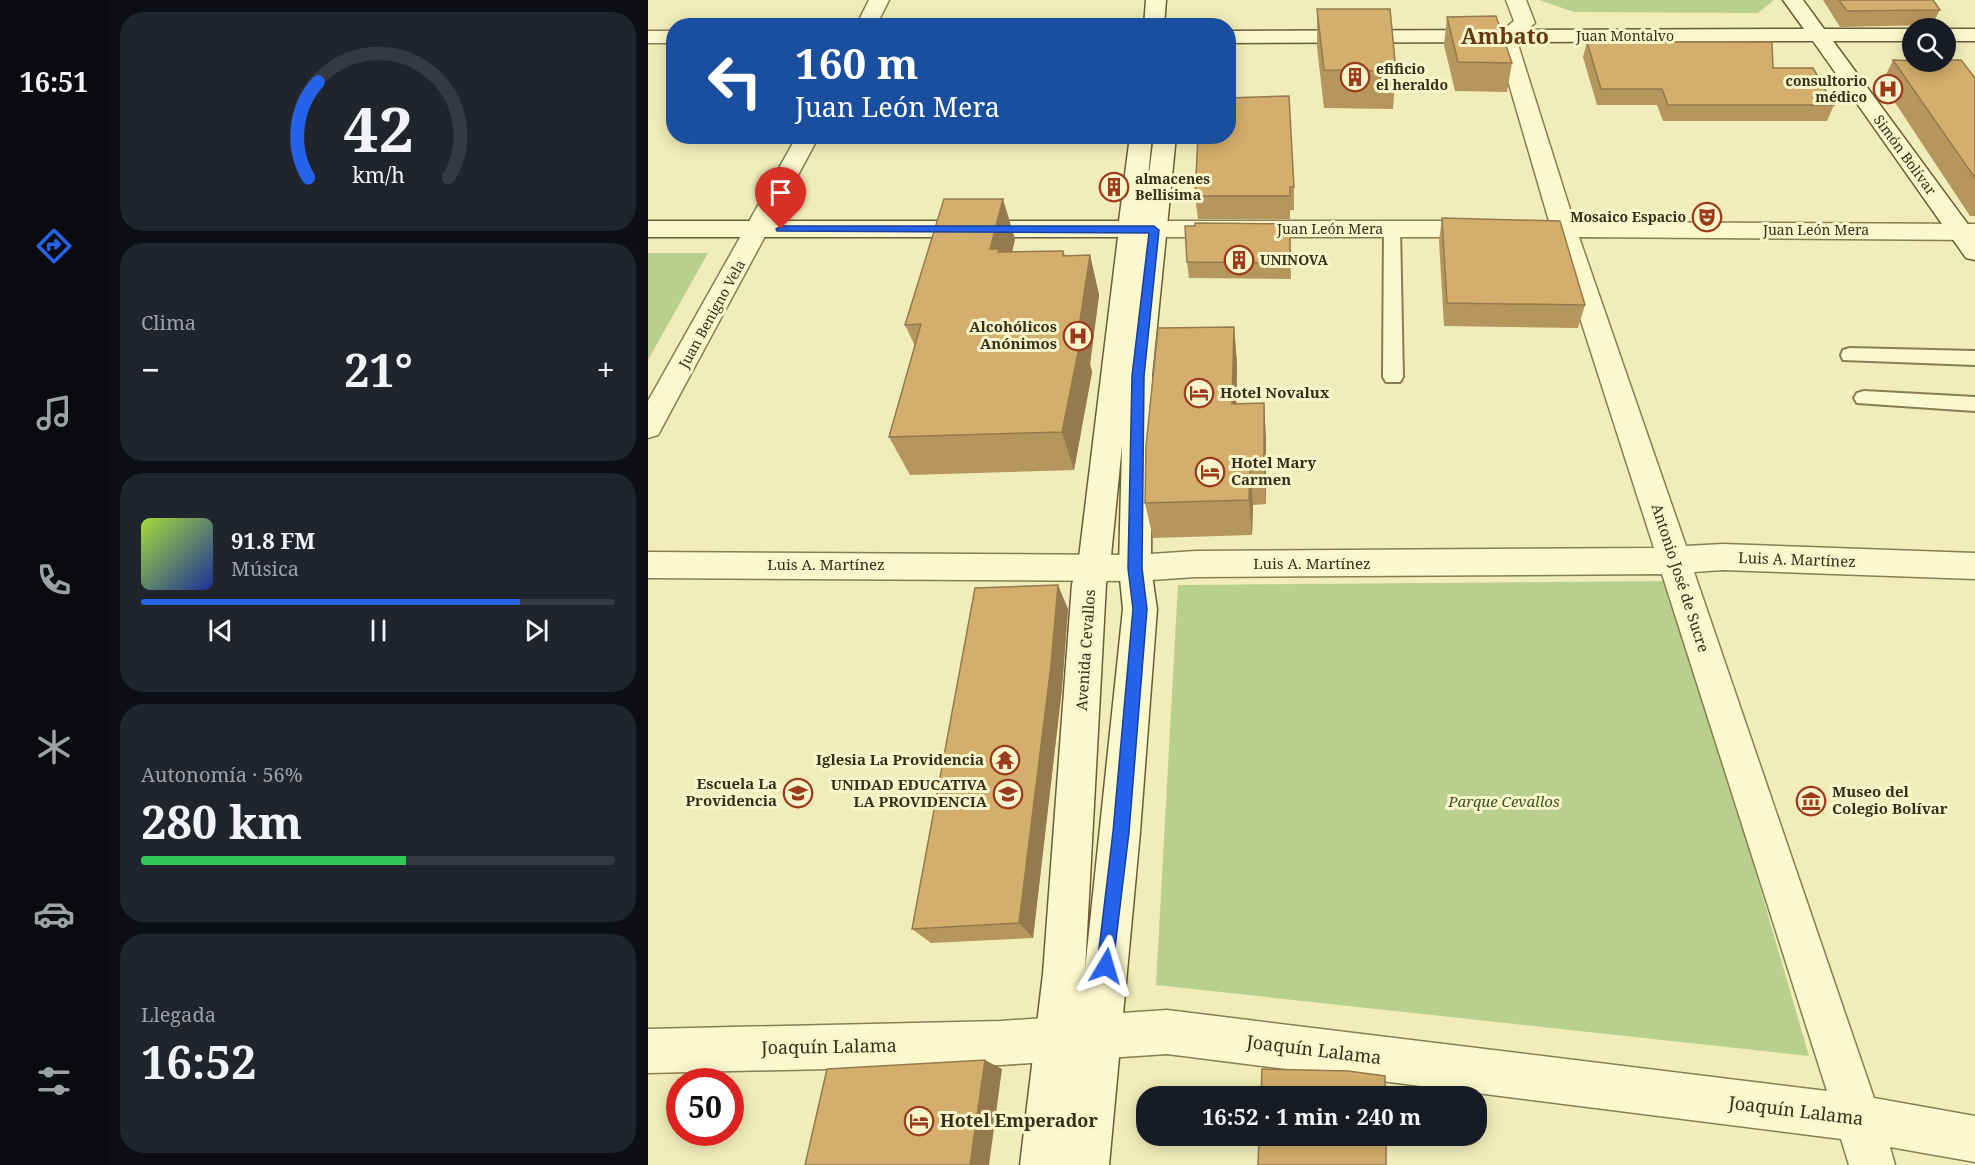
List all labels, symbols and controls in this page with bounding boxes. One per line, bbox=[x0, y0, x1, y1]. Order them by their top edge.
map controls bbox=[1902, 18, 1956, 72]
button: search bbox=[1902, 18, 1956, 72]
district label: Ambato bbox=[1461, 20, 1549, 50]
street label: Juan Montalvo bbox=[1575, 26, 1674, 45]
text: 160 m bbox=[795, 34, 919, 91]
icon: left bbox=[696, 42, 774, 120]
place label: efificio el heraldo bbox=[1376, 59, 1448, 94]
building icon: efificio el heraldo bbox=[1339, 61, 1371, 93]
text: 16:51 bbox=[19, 63, 89, 100]
place label: consultorio médico bbox=[1786, 71, 1867, 106]
hospital icon: consultorio médico bbox=[1872, 73, 1904, 105]
text: 42 bbox=[343, 85, 413, 170]
text: Juan León Mera bbox=[795, 88, 1000, 125]
street label: Simón Bolívar bbox=[1870, 111, 1941, 199]
text: km/h bbox=[352, 161, 405, 190]
pin bbox=[755, 167, 806, 229]
place label: almacenes Bellisima bbox=[1135, 169, 1210, 204]
building icon: almacenes Bellisima bbox=[1098, 171, 1130, 203]
icon: arrive bbox=[764, 176, 797, 209]
theatre icon: Mosaico Espacio bbox=[1691, 201, 1723, 233]
place label: Mosaico Espacio bbox=[1570, 207, 1686, 226]
street label: Juan León Mera bbox=[1276, 219, 1383, 238]
street label: Juan León Mera bbox=[1762, 220, 1869, 239]
icon: directions bbox=[33, 225, 75, 267]
building icon: UNINOVA bbox=[1223, 244, 1255, 276]
place label: UNINOVA bbox=[1260, 250, 1329, 269]
street label: Juan Benigno Vela bbox=[673, 256, 749, 372]
text: Clima bbox=[141, 309, 196, 336]
place label: Alcohólicos Anónimos bbox=[969, 316, 1057, 353]
hospital icon: Alcohólicos Anónimos bbox=[1062, 320, 1094, 352]
text: 21° bbox=[344, 339, 413, 400]
text: − bbox=[141, 347, 160, 392]
text: + bbox=[597, 347, 615, 392]
hotel icon: Hotel Novalux bbox=[1183, 377, 1215, 409]
place label: Hotel Novalux bbox=[1220, 382, 1330, 402]
icon: music bbox=[33, 392, 75, 434]
place label: Hotel Mary Carmen bbox=[1231, 452, 1316, 489]
hotel icon: Hotel Mary Carmen bbox=[1194, 456, 1226, 488]
street label: Antonio José de Sucre bbox=[1647, 501, 1714, 655]
text: 91.8 FM bbox=[231, 525, 315, 555]
street label: Luis A. Martínez bbox=[1738, 547, 1856, 571]
street label: Luis A. Martínez bbox=[1253, 553, 1371, 573]
street label: Luis A. Martínez bbox=[767, 554, 885, 574]
text: Música bbox=[231, 555, 299, 582]
icon: phone bbox=[33, 559, 75, 601]
street label: Avenida Cevallos bbox=[1071, 588, 1099, 711]
icon: previous bbox=[204, 614, 237, 647]
icon: pause bbox=[362, 614, 395, 647]
icon: next bbox=[520, 614, 553, 647]
icon: climate bbox=[33, 726, 75, 768]
temple icon: Iglesia La Providencia bbox=[989, 744, 1021, 776]
place label: Iglesia La Providencia bbox=[816, 749, 984, 769]
text: Autonomía · 56% bbox=[141, 761, 303, 788]
place label: Escuela La Providencia bbox=[685, 773, 777, 810]
place label: UNIDAD EDUCATIVA LA PROVIDENCIA bbox=[831, 774, 988, 811]
school or university icon: Escuela La Providencia bbox=[782, 777, 814, 809]
school or university icon: UNIDAD EDUCATIVA LA PROVIDENCIA bbox=[992, 778, 1024, 810]
place label: Museo del Colegio Bolívar bbox=[1832, 781, 1948, 818]
museum icon: Museo del Colegio Bolívar bbox=[1795, 785, 1827, 817]
text: 280 km bbox=[141, 791, 302, 852]
park label: Parque Cevallos bbox=[1447, 791, 1560, 811]
icon: car bbox=[33, 893, 75, 935]
position arrow bbox=[1074, 934, 1138, 998]
text: Llegada bbox=[141, 1001, 216, 1028]
street label: Joaquín Lalama bbox=[1244, 1029, 1383, 1069]
text: 16:52 bbox=[141, 1031, 256, 1092]
street label: Joaquín Lalama bbox=[760, 1033, 897, 1059]
icon: filters bbox=[33, 1060, 75, 1102]
speed limit sign: 50 bbox=[666, 1068, 744, 1146]
street label: Joaquín Lalama bbox=[1726, 1090, 1865, 1130]
text: 16:52 · 1 min · 240 m bbox=[1202, 1101, 1421, 1131]
hotel icon: Hotel Emperador bbox=[903, 1105, 935, 1137]
place label: Hotel Emperador bbox=[940, 1108, 1098, 1132]

